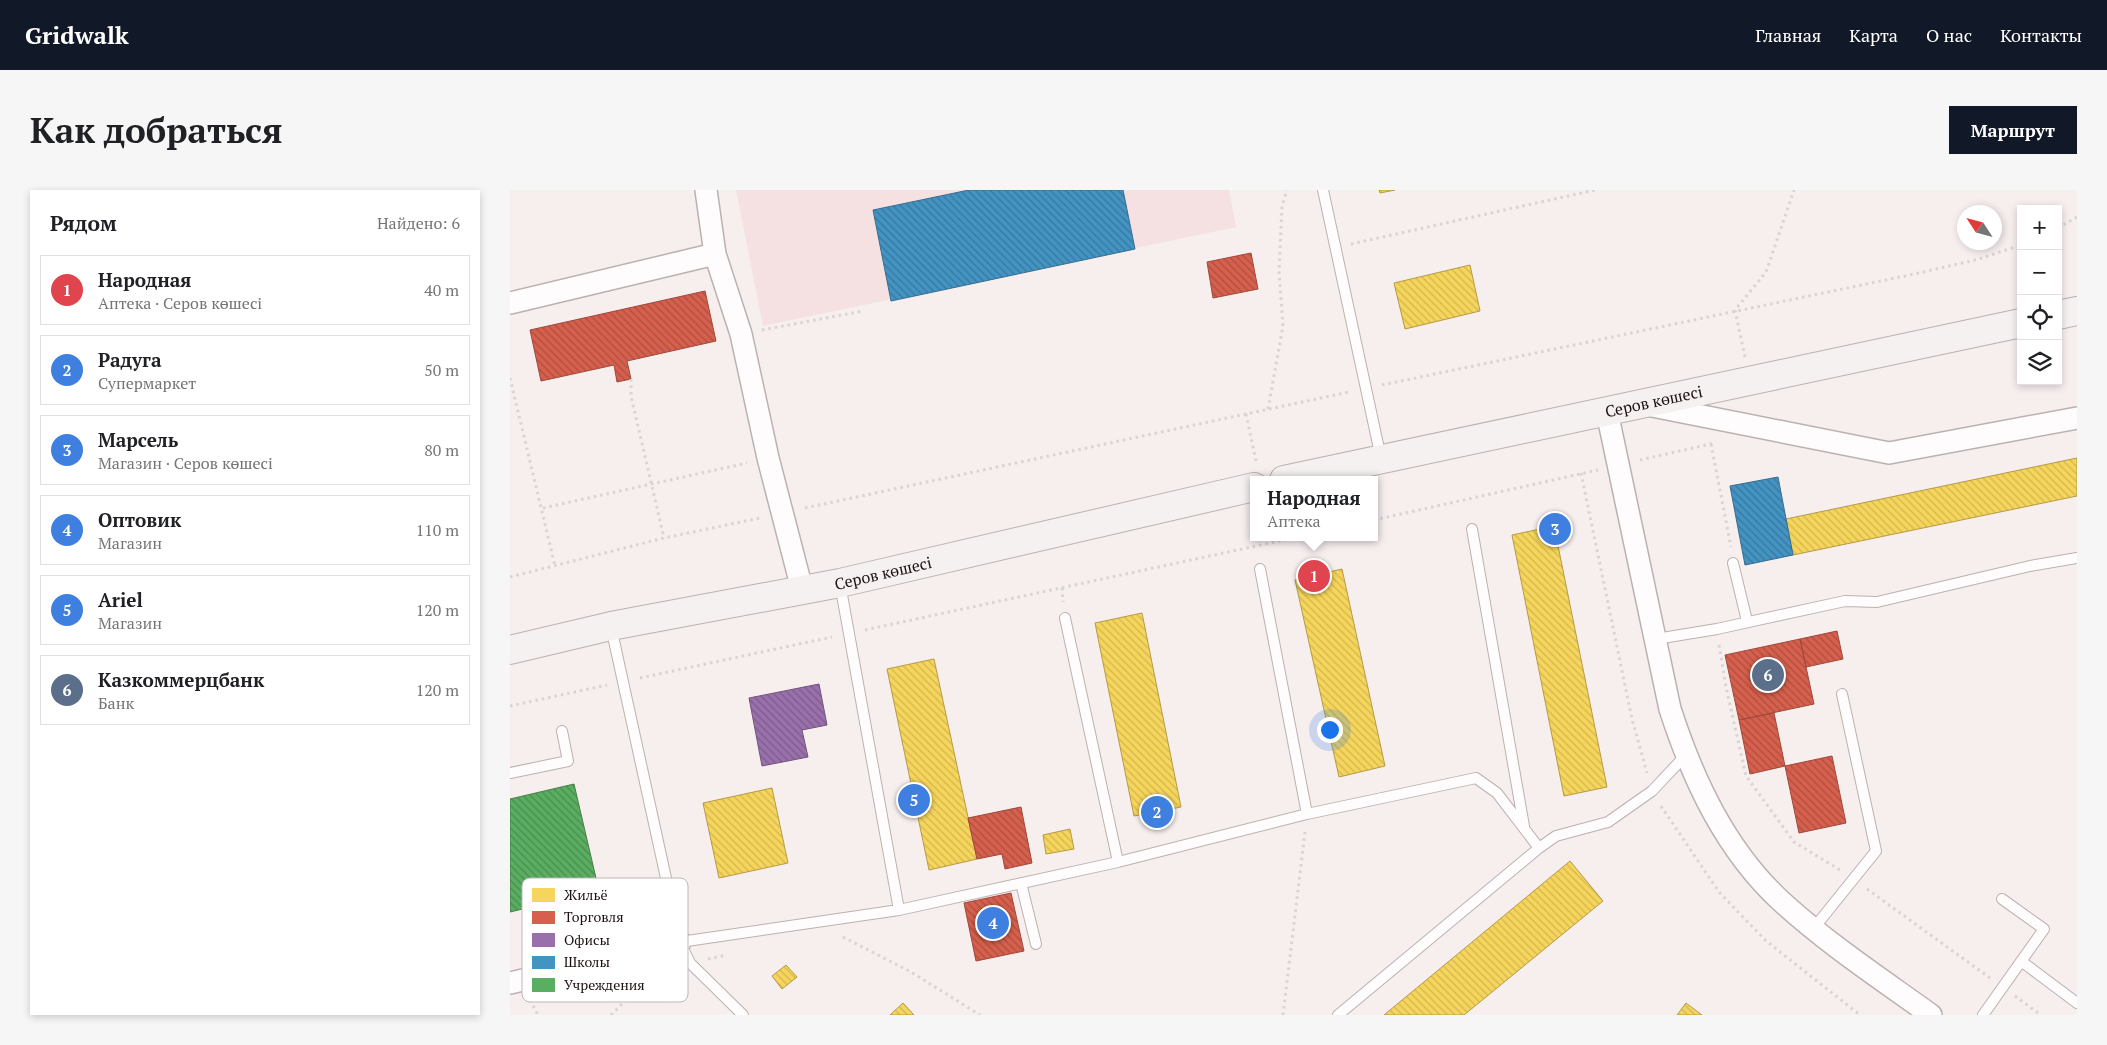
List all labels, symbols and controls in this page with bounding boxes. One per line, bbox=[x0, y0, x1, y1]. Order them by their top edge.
text: Gridwalk bbox=[25, 19, 129, 51]
text: Главная bbox=[1755, 23, 1821, 47]
text: Карта bbox=[1849, 23, 1898, 47]
text: О нас bbox=[1926, 23, 1972, 47]
text: Контакты bbox=[2000, 23, 2082, 47]
button: Маршрут bbox=[1949, 106, 2077, 154]
text: Как добраться bbox=[30, 107, 283, 153]
north arrow bbox=[1957, 205, 2002, 250]
map controls bbox=[2017, 205, 2062, 385]
button: + bbox=[2017, 205, 2062, 250]
text: Рядом bbox=[50, 209, 117, 237]
text: Найдено: 6 bbox=[377, 212, 460, 234]
button: − bbox=[2017, 250, 2062, 295]
text: Народная bbox=[98, 267, 191, 292]
text: 1 bbox=[62, 279, 72, 301]
text: 40 m bbox=[424, 279, 459, 301]
text: Аптека · Серов көшесі bbox=[98, 292, 262, 314]
button: locate bbox=[2017, 295, 2062, 340]
button: layers bbox=[2017, 340, 2062, 385]
text: Радуга bbox=[98, 347, 162, 372]
text: 2 bbox=[62, 359, 72, 381]
text: 50 m bbox=[424, 359, 459, 381]
text: Супермаркет bbox=[98, 372, 196, 394]
street label: Серов көшесі bbox=[1603, 380, 1705, 422]
text: Марсель bbox=[98, 427, 178, 452]
text: 3 bbox=[62, 439, 72, 461]
text: 80 m bbox=[424, 439, 459, 461]
text: Магазин · Серов көшесі bbox=[98, 452, 273, 474]
popup bbox=[1250, 476, 1378, 541]
text: Народная bbox=[1267, 485, 1361, 510]
text: Оптовик bbox=[98, 507, 181, 532]
text: Аптека bbox=[1267, 510, 1321, 532]
pin: 3 bbox=[1539, 510, 1571, 548]
text: 4 bbox=[62, 519, 72, 541]
text: 110 m bbox=[416, 519, 459, 541]
text: Магазин bbox=[98, 532, 162, 554]
street label: Серов көшесі bbox=[833, 551, 934, 595]
pin: 1 bbox=[1298, 557, 1330, 595]
text: Ariel bbox=[98, 587, 143, 612]
text: 5 bbox=[62, 599, 72, 621]
text: 120 m bbox=[416, 599, 459, 621]
text: Магазин bbox=[98, 612, 162, 634]
pin: 6 bbox=[1752, 656, 1784, 694]
text: Казкоммерцбанк bbox=[98, 667, 264, 692]
text: 6 bbox=[62, 679, 72, 701]
text: 120 m bbox=[416, 679, 459, 701]
text: Банк bbox=[98, 692, 134, 714]
your location bbox=[1317, 717, 1343, 743]
pin: 5 bbox=[898, 781, 930, 819]
pin: 2 bbox=[1141, 793, 1173, 831]
legend bbox=[522, 878, 688, 1002]
text: Жильё bbox=[564, 885, 607, 904]
pin: 4 bbox=[977, 904, 1009, 942]
text: Торговля bbox=[564, 907, 624, 926]
text: Офисы bbox=[564, 930, 610, 949]
text: Школы bbox=[564, 952, 610, 971]
text: Учреждения bbox=[564, 975, 645, 994]

